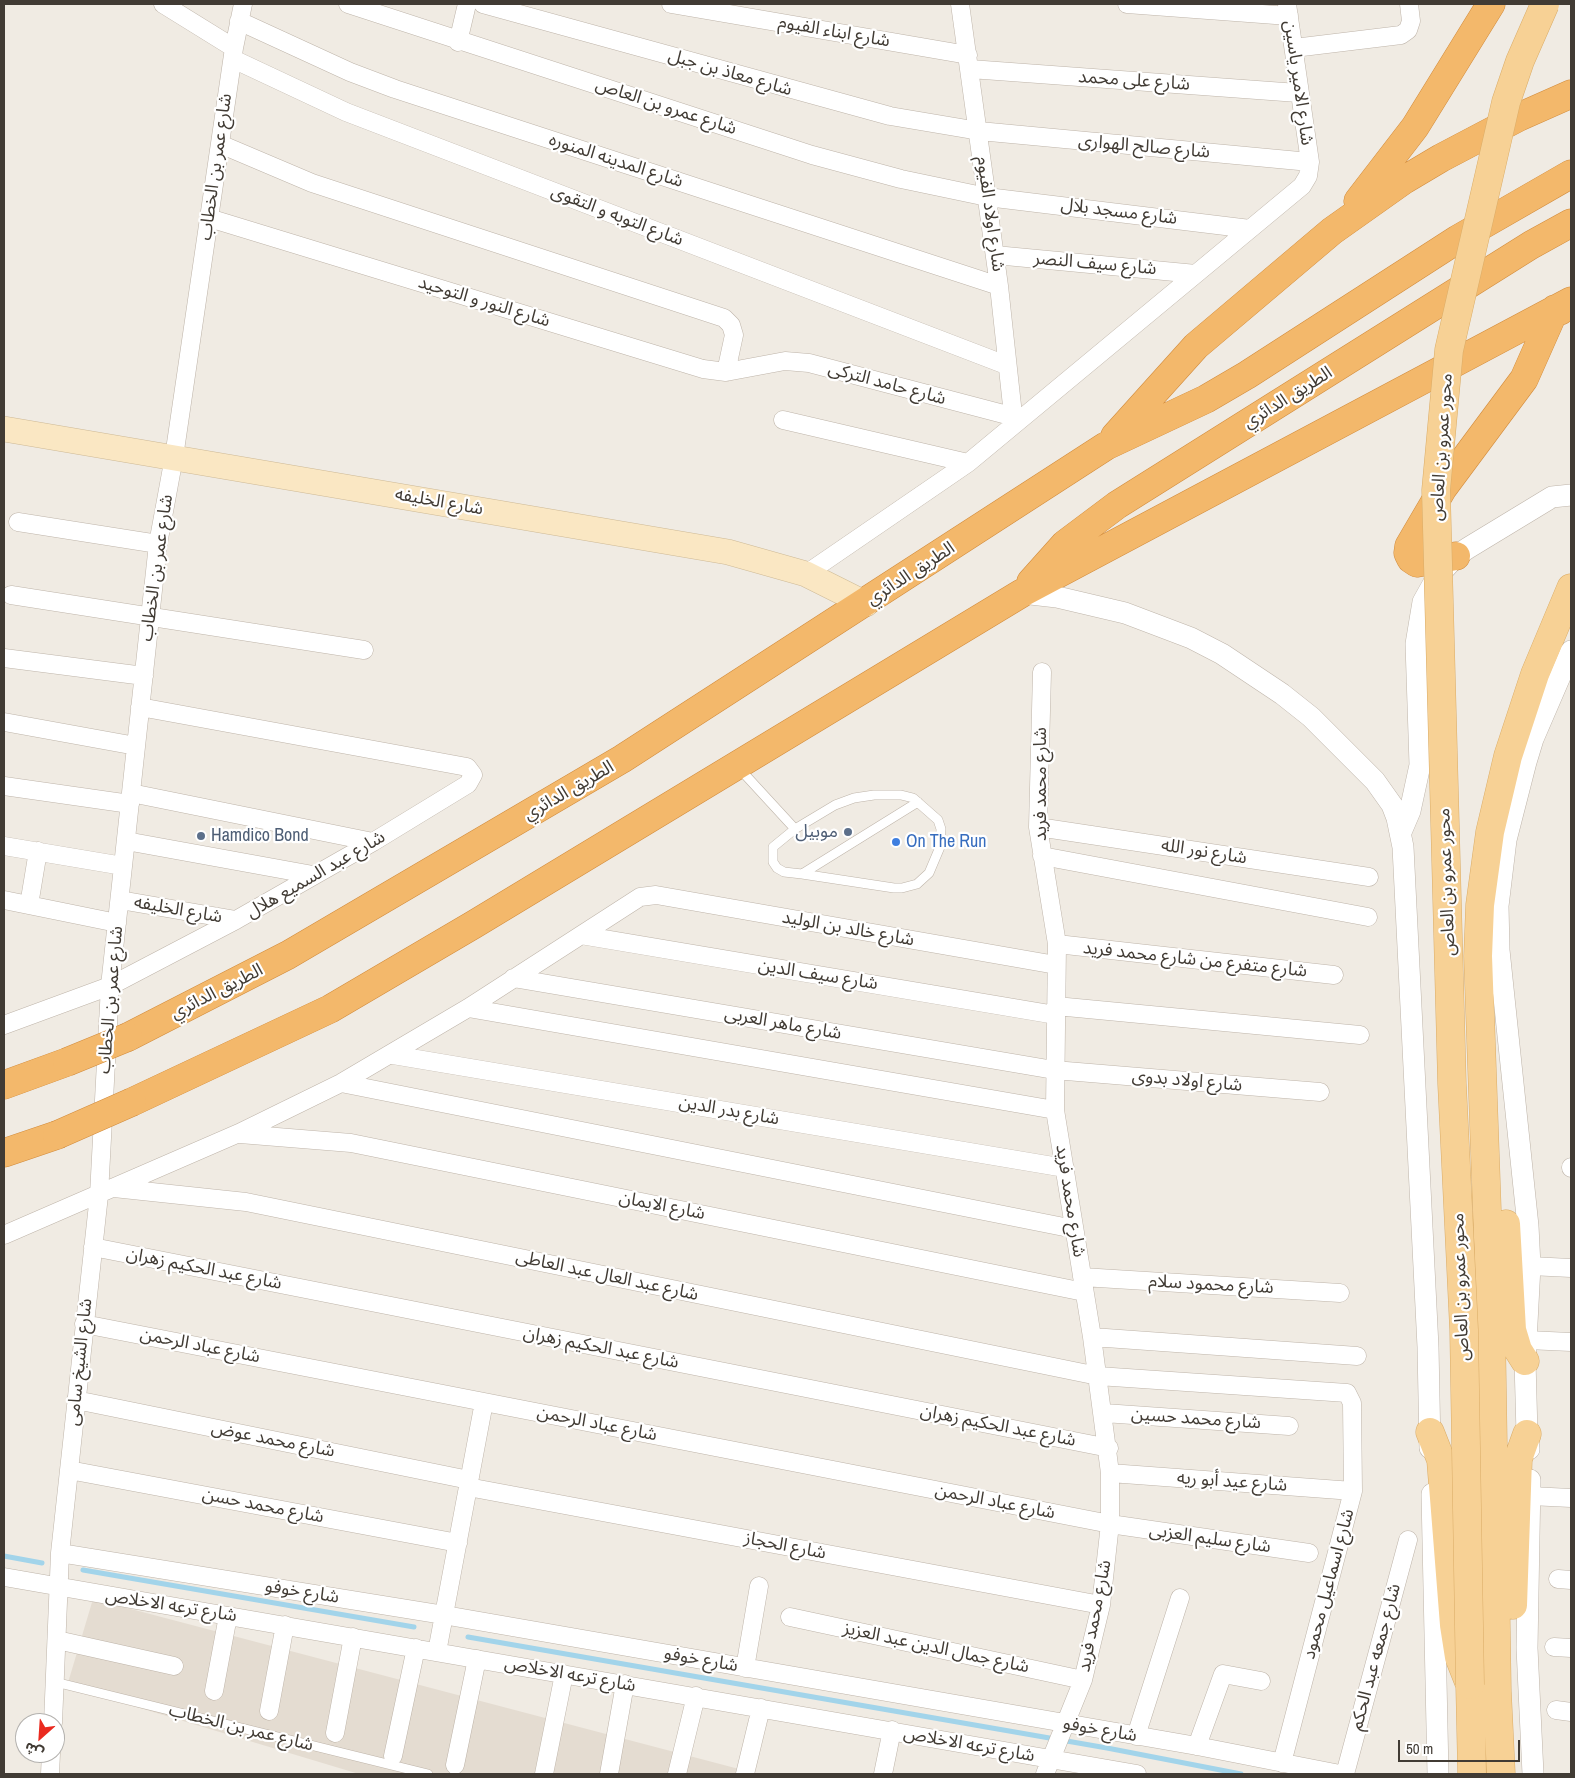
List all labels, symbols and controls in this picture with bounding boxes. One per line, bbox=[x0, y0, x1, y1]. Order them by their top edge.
street label: شارع ابناء الفيوم bbox=[776, 12, 892, 52]
street label: شارع الامير ياسين bbox=[1279, 19, 1317, 147]
street label: شارع معاذ بن جبل bbox=[666, 45, 794, 101]
street label: شارع على محمد bbox=[1077, 66, 1191, 96]
street label: شارع عمرو بن العاص bbox=[593, 74, 739, 140]
street label: شارع عمر بن الخطاب bbox=[195, 92, 237, 242]
street label: شارع المدينه المنوره bbox=[546, 129, 686, 193]
street label: شارع صالح الهوارى bbox=[1077, 130, 1211, 164]
street label: شارع اولاد الفيوم bbox=[971, 155, 1009, 273]
street label: شارع التوبه و التقوى bbox=[548, 181, 686, 251]
street label: شارع مسجد بلال bbox=[1060, 194, 1178, 230]
street label: شارع سيف النصر bbox=[1033, 248, 1157, 280]
street label: شارع النور و التوحيد bbox=[415, 272, 553, 332]
street label: شارع حامد التركى bbox=[826, 358, 948, 410]
street label: الطريق الدائري bbox=[1240, 362, 1336, 434]
street label: محور عمرو بن العاص bbox=[1426, 372, 1458, 522]
street label: شارع الخليفه bbox=[393, 484, 485, 520]
street label: شارع عمر بن الخطاب bbox=[136, 493, 178, 643]
street label: الطريق الدائري bbox=[863, 537, 959, 611]
street label: شارع محمد فريد bbox=[1030, 727, 1052, 841]
street label: الطريق الدائري bbox=[520, 756, 618, 826]
street label: محور عمرو بن العاص bbox=[1434, 808, 1460, 956]
place label: موبيل bbox=[795, 821, 838, 843]
place label: Hamdico Bond bbox=[211, 825, 309, 847]
street label: شارع عبد السميع هلال bbox=[243, 826, 389, 924]
marker: موبيل bbox=[842, 826, 854, 838]
marker: Hamdico Bond bbox=[195, 830, 207, 842]
place label: On The Run bbox=[906, 831, 986, 853]
street label: شارع نور الله bbox=[1160, 835, 1248, 869]
marker: On The Run bbox=[890, 836, 902, 848]
street label: شارع الخليفه bbox=[132, 892, 224, 928]
street label: شارع خالد بن الوليد bbox=[780, 907, 916, 951]
street label: شارع عمر بن الخطاب bbox=[94, 925, 128, 1075]
street label: شارع متفرع من شارع محمد فريد bbox=[1082, 937, 1308, 983]
street label: شارع سيف الدين bbox=[757, 955, 879, 995]
street label: الطريق الدائري bbox=[167, 959, 267, 1025]
street label: شارع ماهر العربى bbox=[723, 1003, 843, 1045]
street label: شارع اولاد بدوى bbox=[1131, 1065, 1243, 1097]
street label: شارع بدر الدين bbox=[677, 1092, 781, 1130]
street label: شارع محمد فريد bbox=[1050, 1143, 1090, 1259]
street label: شارع الايمان bbox=[617, 1187, 707, 1225]
street label: محور عمرو بن العاص bbox=[1448, 1213, 1474, 1361]
street label: شارع عبد الحكيم زهران bbox=[124, 1243, 284, 1295]
street label: شارع عبد العال عبد العاطى bbox=[514, 1246, 700, 1306]
street label: شارع محمود سلام bbox=[1148, 1271, 1274, 1299]
street label: شارع الشيخ سامى bbox=[63, 1297, 97, 1427]
street label: شارع عبد الحكيم زهران bbox=[521, 1322, 681, 1374]
street label: شارع عباد الرحمن bbox=[138, 1324, 262, 1368]
street label: شارع عبد الحكيم زهران bbox=[918, 1400, 1078, 1452]
street label: شارع عباد الرحمن bbox=[535, 1402, 659, 1446]
street label: شارع محمد حسين bbox=[1130, 1404, 1262, 1434]
street label: شارع محمد عوض bbox=[209, 1417, 337, 1463]
street label: شارع عيد أبو ريه bbox=[1176, 1467, 1288, 1497]
street label: شارع عباد الرحمن bbox=[933, 1480, 1057, 1524]
street label: شارع محمد حسن bbox=[200, 1484, 326, 1528]
street label: شارع اسماعيل محمود bbox=[1299, 1507, 1359, 1661]
street label: شارع سليم العزبى bbox=[1148, 1520, 1272, 1558]
street label: شارع الحجاز bbox=[742, 1527, 828, 1565]
street label: شارع محمد فريد bbox=[1074, 1558, 1116, 1674]
street label: شارع خوفو bbox=[263, 1575, 341, 1609]
street label: شارع جمعه عبد الحكم bbox=[1346, 1581, 1406, 1733]
street label: شارع ترعه الاخلاص bbox=[104, 1585, 238, 1627]
street label: شارع جمال الدين عبد العزيز bbox=[841, 1618, 1031, 1678]
street label: شارع خوفو bbox=[662, 1643, 740, 1677]
street label: شارع ترعه الاخلاص bbox=[503, 1653, 637, 1697]
street label: شارع عمر بن الخطاب bbox=[166, 1700, 316, 1756]
north arrow bbox=[15, 1713, 65, 1763]
street label: شارع خوفو bbox=[1061, 1713, 1139, 1747]
street label: شارع ترعه الاخلاص bbox=[902, 1723, 1036, 1767]
scale bar bbox=[1400, 1730, 1522, 1762]
text: ش bbox=[21, 1738, 46, 1763]
text: 50 m bbox=[1406, 1738, 1433, 1759]

